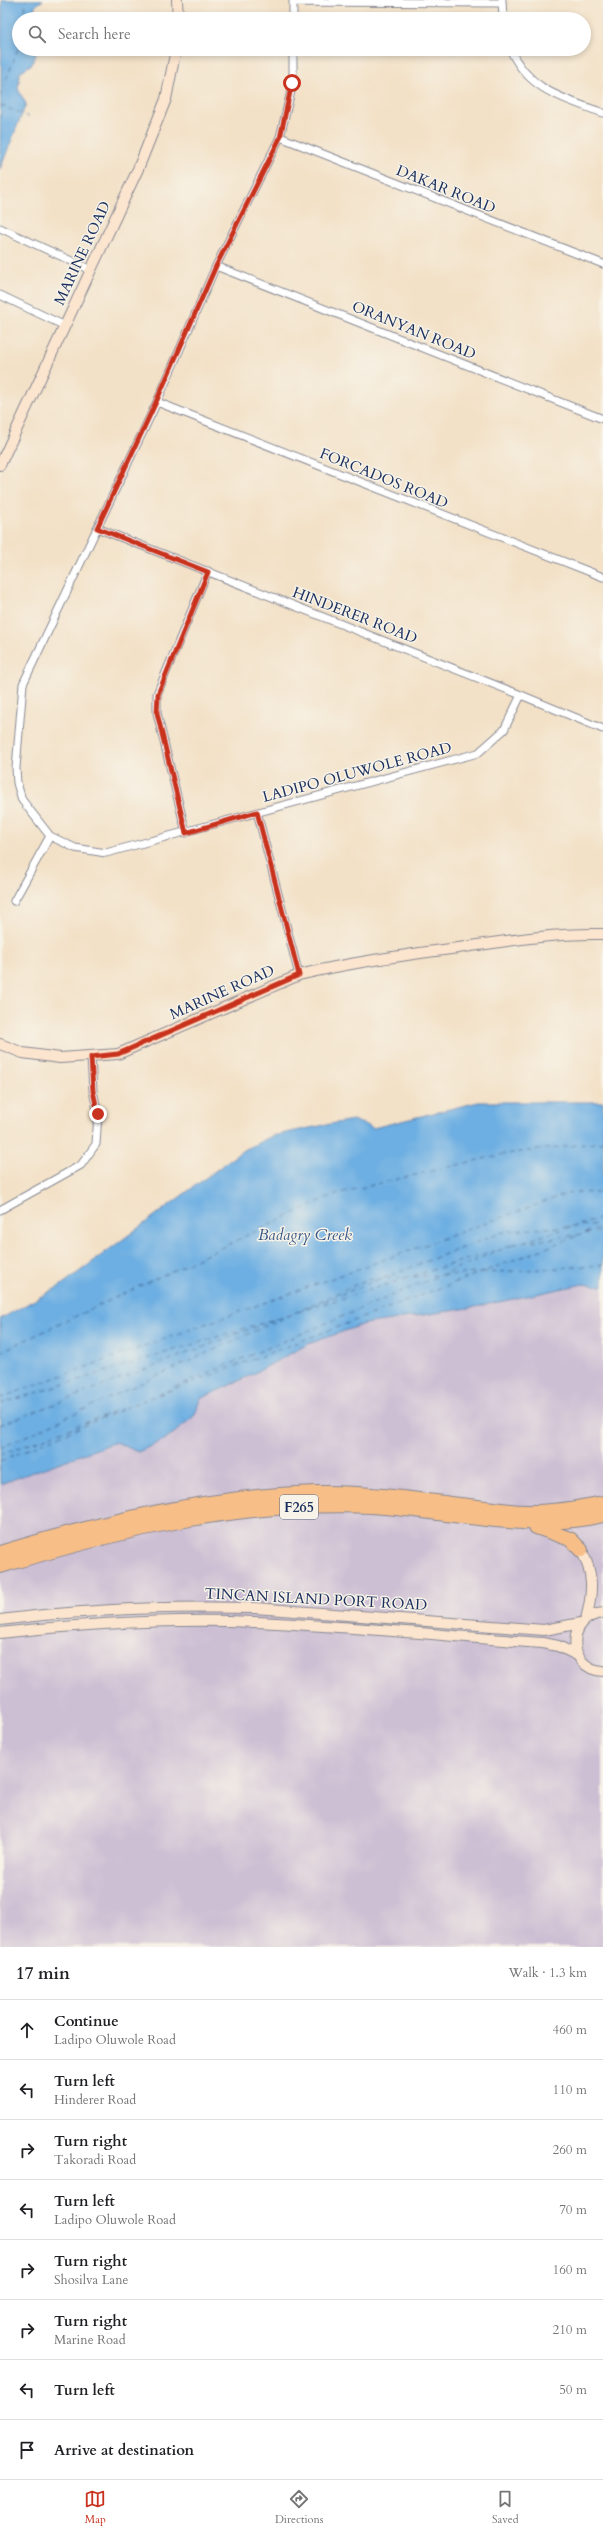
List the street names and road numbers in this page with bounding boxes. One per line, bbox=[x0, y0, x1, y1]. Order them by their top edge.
street label: DAKAR ROAD bbox=[393, 160, 499, 218]
street label: MARINE ROAD bbox=[49, 198, 115, 308]
street label: ORANYAN ROAD bbox=[349, 296, 479, 364]
street label: FORCADOS ROAD bbox=[317, 443, 451, 513]
street label: HINDERER ROAD bbox=[290, 582, 420, 648]
street label: LADIPO OLUWOLE ROAD bbox=[260, 737, 454, 807]
street label: MARINE ROAD bbox=[166, 960, 278, 1024]
road number: F265 bbox=[280, 1495, 318, 1519]
street label: TINCAN ISLAND PORT ROAD bbox=[204, 1583, 428, 1615]

